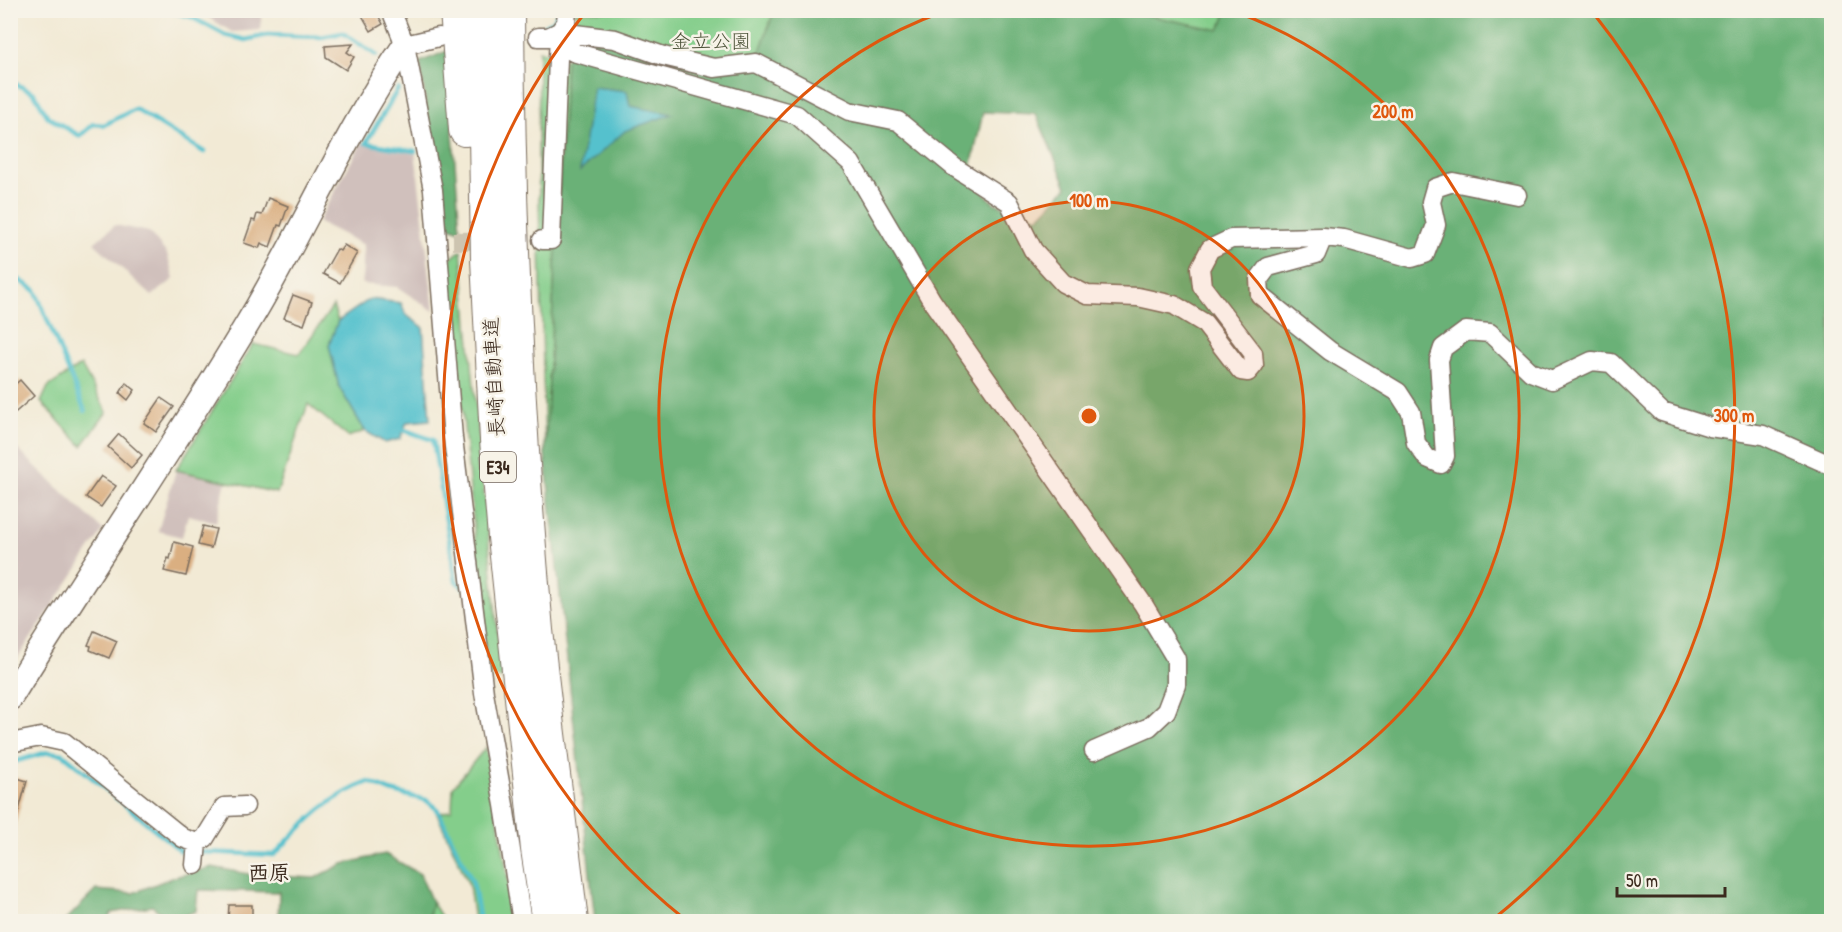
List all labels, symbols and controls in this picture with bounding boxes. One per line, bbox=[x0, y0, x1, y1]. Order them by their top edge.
park label: 金立公園 bbox=[671, 27, 751, 54]
text: 200 m bbox=[1373, 99, 1413, 124]
text: 100 m bbox=[1069, 188, 1109, 213]
street label: 長崎自動車道 bbox=[476, 316, 510, 438]
text: 300 m bbox=[1714, 403, 1754, 428]
centre of rings bbox=[1079, 406, 1099, 426]
road number: E34 bbox=[480, 452, 516, 482]
district label: 西原 bbox=[248, 858, 290, 887]
scale bar bbox=[1617, 860, 1725, 898]
text: 50 m bbox=[1626, 868, 1658, 893]

